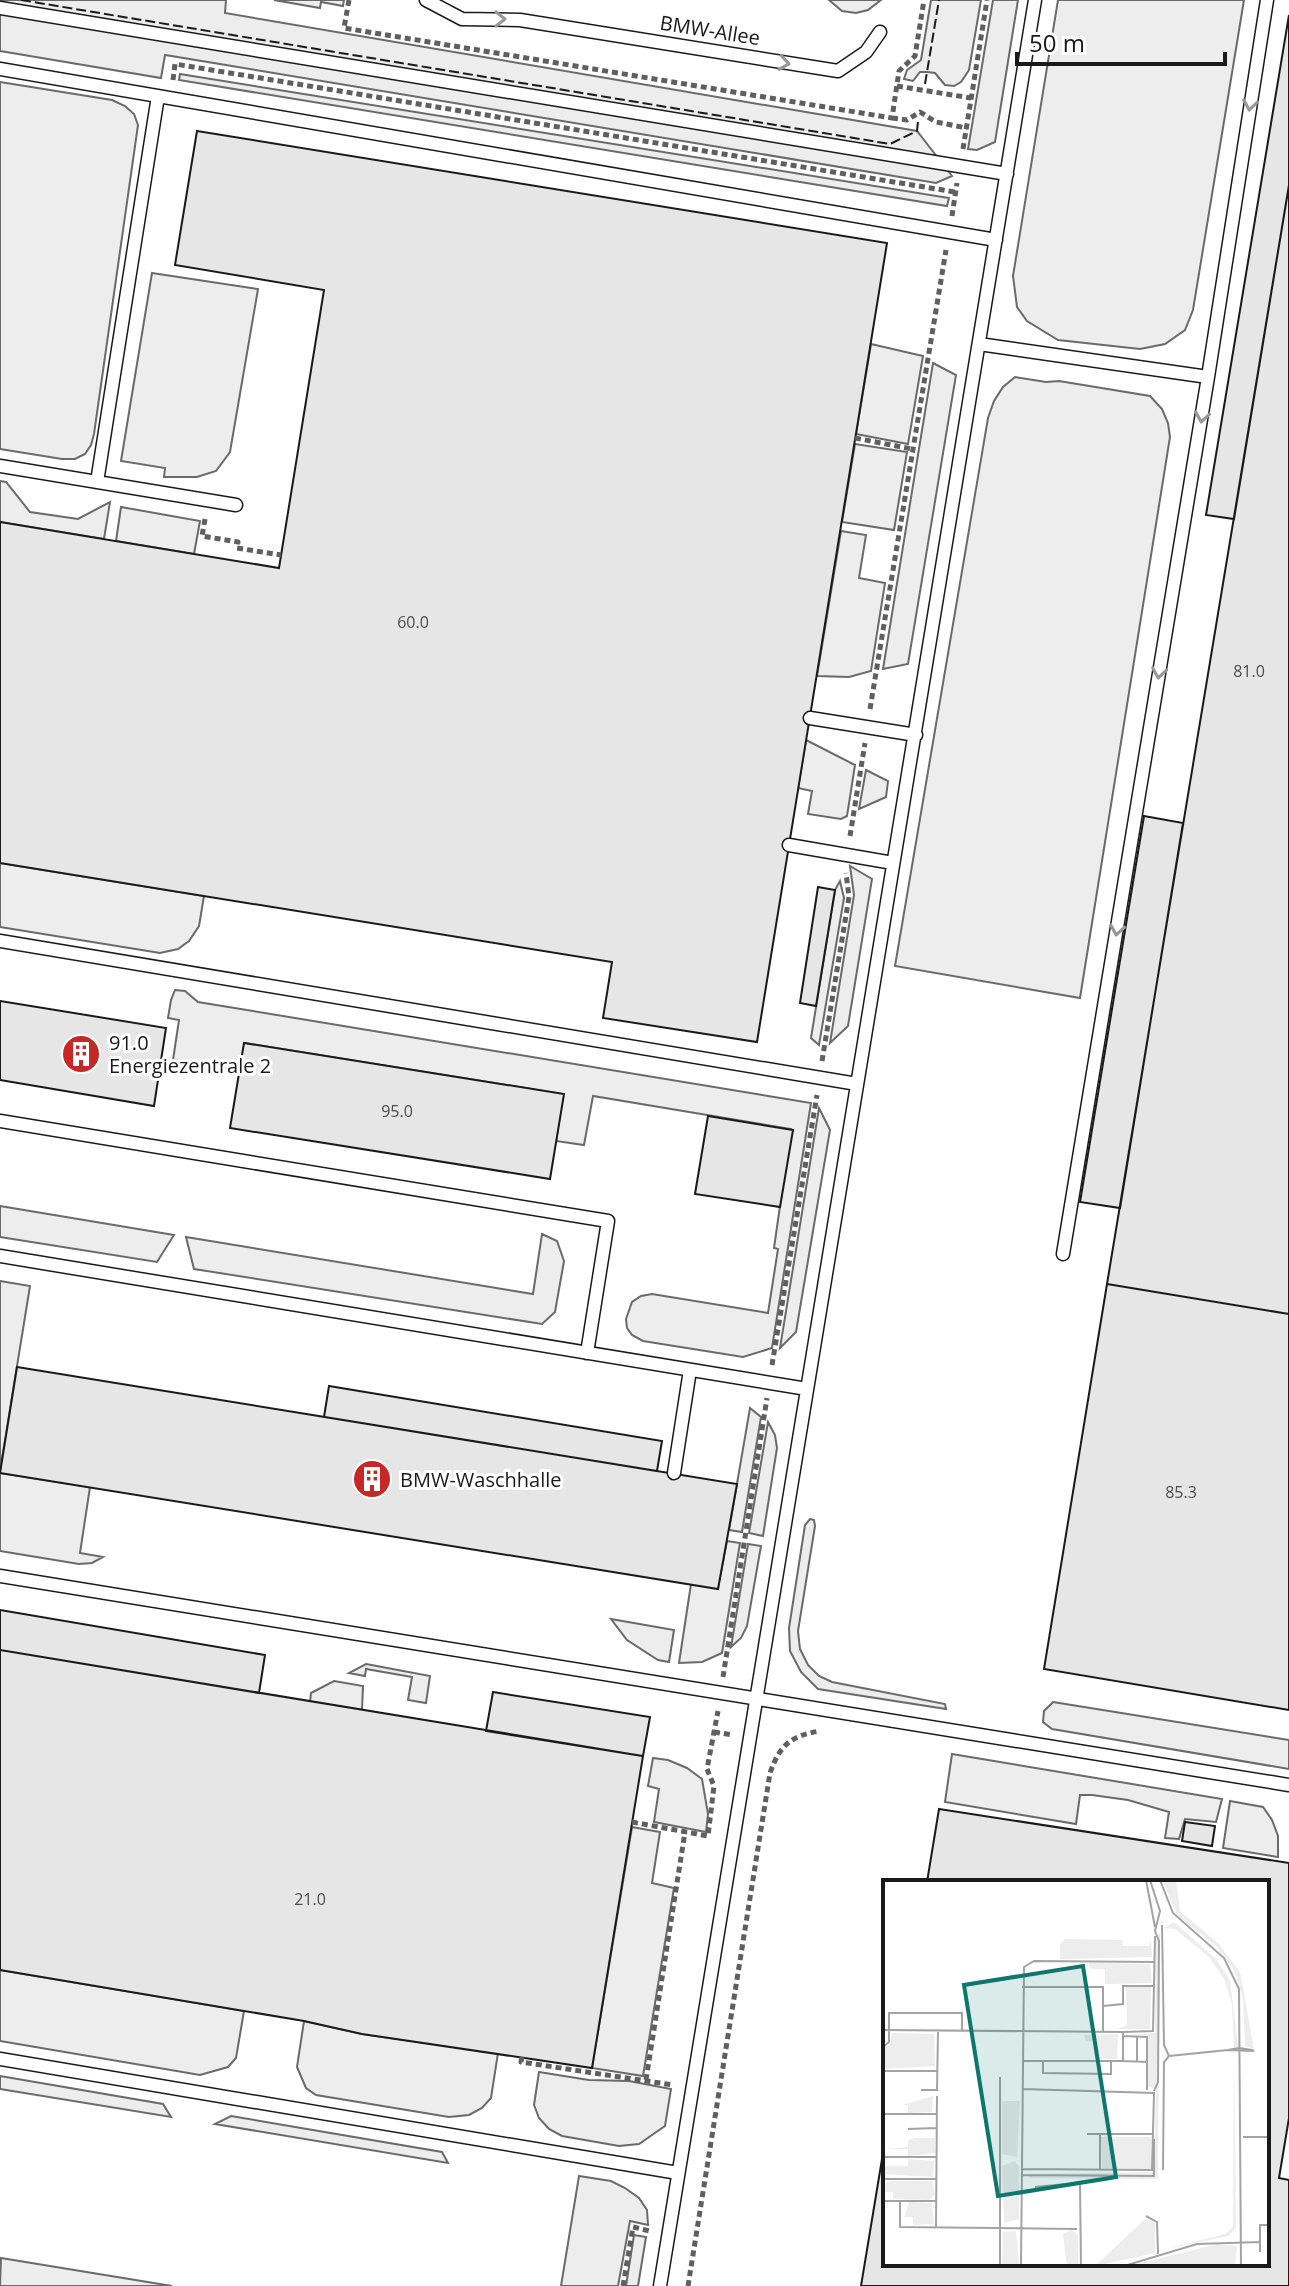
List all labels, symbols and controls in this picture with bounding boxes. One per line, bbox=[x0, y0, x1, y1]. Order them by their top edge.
street label: BMW-Allee bbox=[658, 9, 762, 51]
one-way arrow bbox=[494, 11, 507, 28]
scale bar bbox=[1017, 16, 1225, 66]
text: 50 m bbox=[1029, 26, 1085, 59]
one-way arrow bbox=[777, 53, 791, 70]
one-way arrow bbox=[1243, 98, 1260, 112]
one-way arrow bbox=[1194, 410, 1211, 424]
house number: 60.0 bbox=[397, 611, 429, 633]
house number: 81.0 bbox=[1233, 660, 1265, 682]
one-way arrow bbox=[1151, 667, 1168, 680]
one-way arrow bbox=[1109, 923, 1126, 937]
place label: 91.0 Energiezentrale 2 bbox=[109, 1029, 271, 1079]
building icon: 91.0 Energiezentrale 2 bbox=[60, 1033, 102, 1075]
house number: 95.0 bbox=[381, 1100, 413, 1122]
building icon: BMW-Waschhalle bbox=[351, 1458, 393, 1500]
place label: BMW-Waschhalle bbox=[400, 1466, 561, 1493]
house number: 85.3 bbox=[1165, 1481, 1197, 1503]
inset map bbox=[883, 1880, 1269, 2266]
house number: 21.0 bbox=[294, 1888, 326, 1910]

